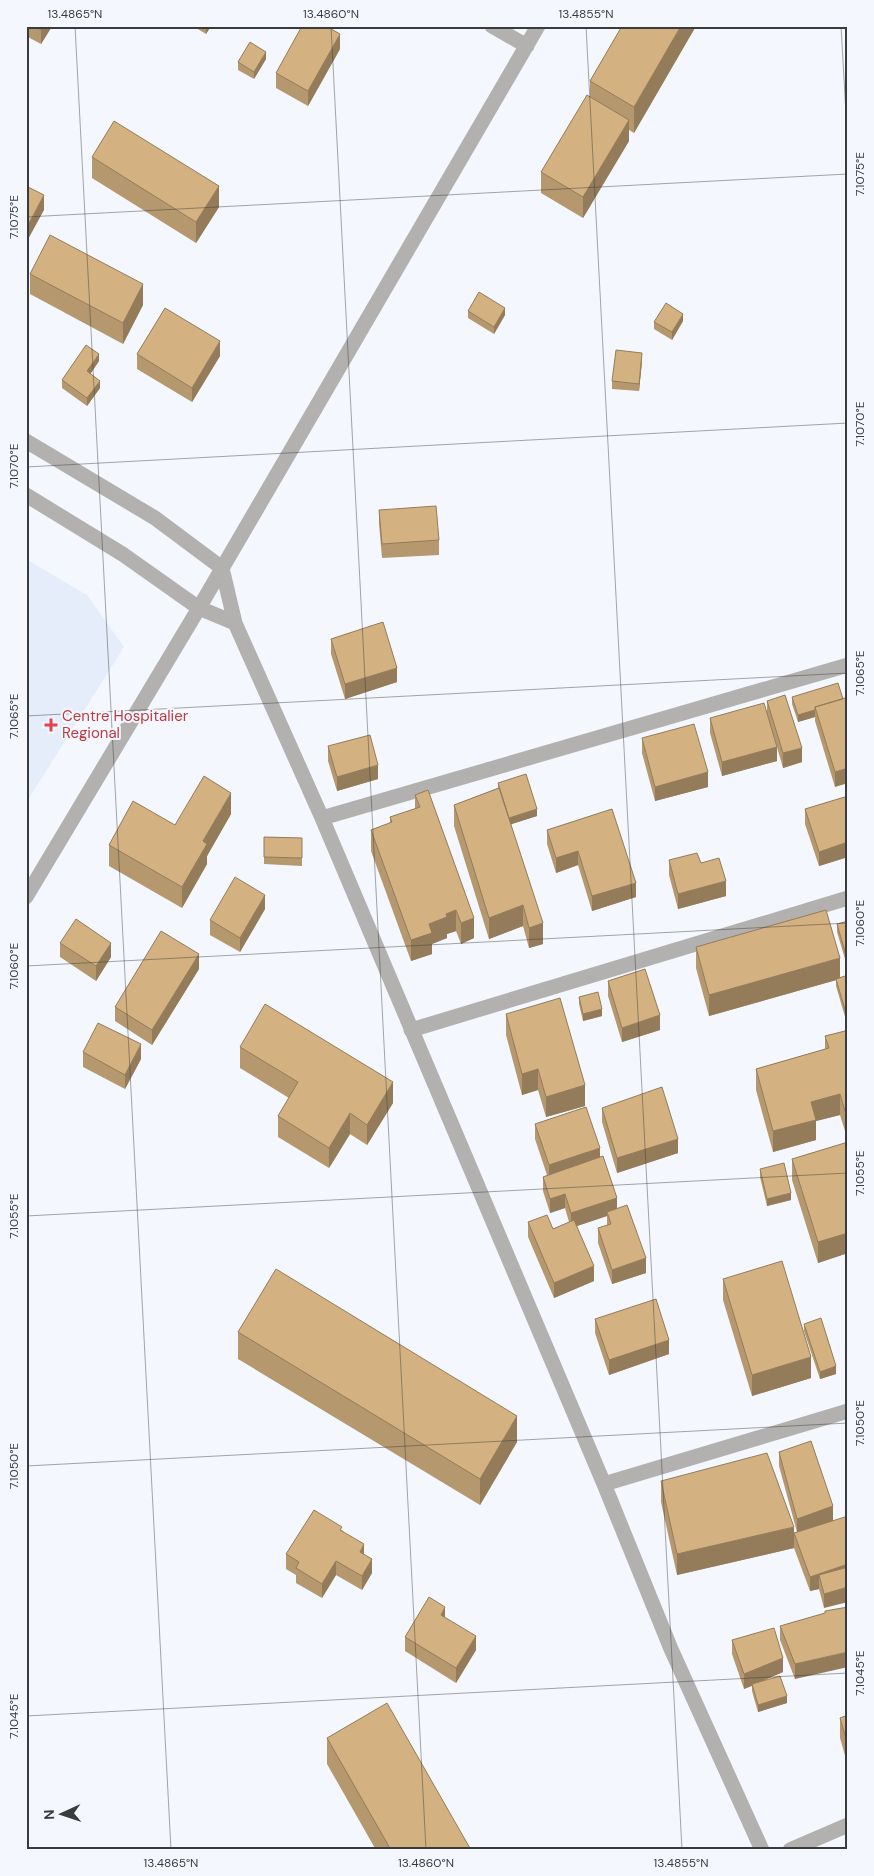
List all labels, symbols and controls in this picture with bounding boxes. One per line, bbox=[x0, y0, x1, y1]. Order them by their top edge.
text: 13.4865°N bbox=[48, 6, 102, 22]
text: 13.4860°N bbox=[303, 6, 359, 22]
text: 13.4855°N bbox=[559, 6, 613, 22]
text: 7.1075°E bbox=[852, 152, 868, 196]
text: 7.1075°E bbox=[6, 195, 22, 239]
text: 7.1070°E bbox=[852, 401, 868, 446]
text: 7.1070°E bbox=[6, 443, 22, 488]
text: 7.1065°E bbox=[852, 650, 868, 696]
text: 7.1065°E bbox=[6, 693, 22, 739]
place label: Centre Hospitalier Regional bbox=[62, 706, 189, 743]
marker: Centre Hospitalier Regional bbox=[44, 718, 58, 732]
text: 7.1060°E bbox=[852, 900, 868, 946]
text: 7.1060°E bbox=[6, 943, 22, 989]
text: 7.1055°E bbox=[852, 1150, 868, 1196]
text: 7.1055°E bbox=[6, 1193, 22, 1239]
text: 7.1050°E bbox=[852, 1400, 868, 1446]
text: 7.1050°E bbox=[6, 1443, 22, 1489]
text: 7.1045°E bbox=[852, 1650, 868, 1696]
text: 7.1045°E bbox=[6, 1693, 22, 1739]
north arrow bbox=[38, 1788, 88, 1838]
text: N bbox=[40, 1809, 58, 1820]
text: 13.4865°N bbox=[144, 1855, 198, 1871]
text: 13.4860°N bbox=[398, 1855, 454, 1871]
text: 13.4855°N bbox=[654, 1855, 708, 1871]

